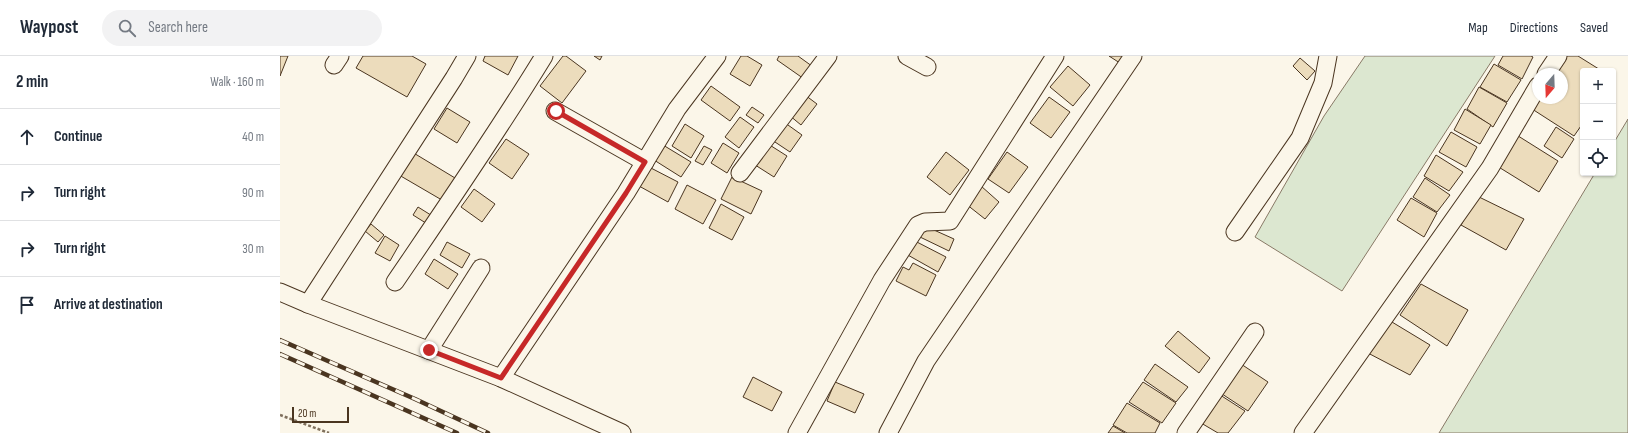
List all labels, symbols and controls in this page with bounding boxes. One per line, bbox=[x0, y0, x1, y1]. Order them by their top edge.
search box bbox=[102, 10, 382, 46]
text: Waypost bbox=[20, 16, 78, 39]
icon: search bbox=[116, 17, 138, 39]
text: Search here bbox=[148, 18, 208, 37]
text: Map bbox=[1468, 19, 1488, 36]
text: Directions bbox=[1510, 19, 1558, 36]
text: Saved bbox=[1580, 19, 1608, 36]
north arrow bbox=[1532, 68, 1568, 104]
map controls bbox=[1580, 68, 1616, 176]
button: + bbox=[1580, 68, 1616, 104]
text: 2 min bbox=[16, 72, 48, 92]
text: Walk · 160 m bbox=[210, 74, 264, 90]
route start bbox=[547, 102, 565, 120]
button: − bbox=[1580, 104, 1616, 140]
icon: ahead bbox=[16, 126, 38, 148]
text: Continue bbox=[54, 127, 103, 146]
text: 40 m bbox=[242, 129, 264, 145]
button: locate bbox=[1580, 140, 1616, 176]
icon: right bbox=[16, 182, 38, 204]
text: Turn right bbox=[54, 183, 106, 202]
text: 90 m bbox=[242, 185, 264, 201]
icon: right bbox=[16, 238, 38, 260]
text: Turn right bbox=[54, 239, 106, 258]
text: 30 m bbox=[242, 241, 264, 257]
icon: arrive bbox=[16, 294, 38, 316]
text: Arrive at destination bbox=[54, 295, 163, 314]
route end bbox=[420, 341, 438, 359]
scale bar bbox=[292, 405, 349, 424]
text: 20 m bbox=[298, 407, 316, 420]

